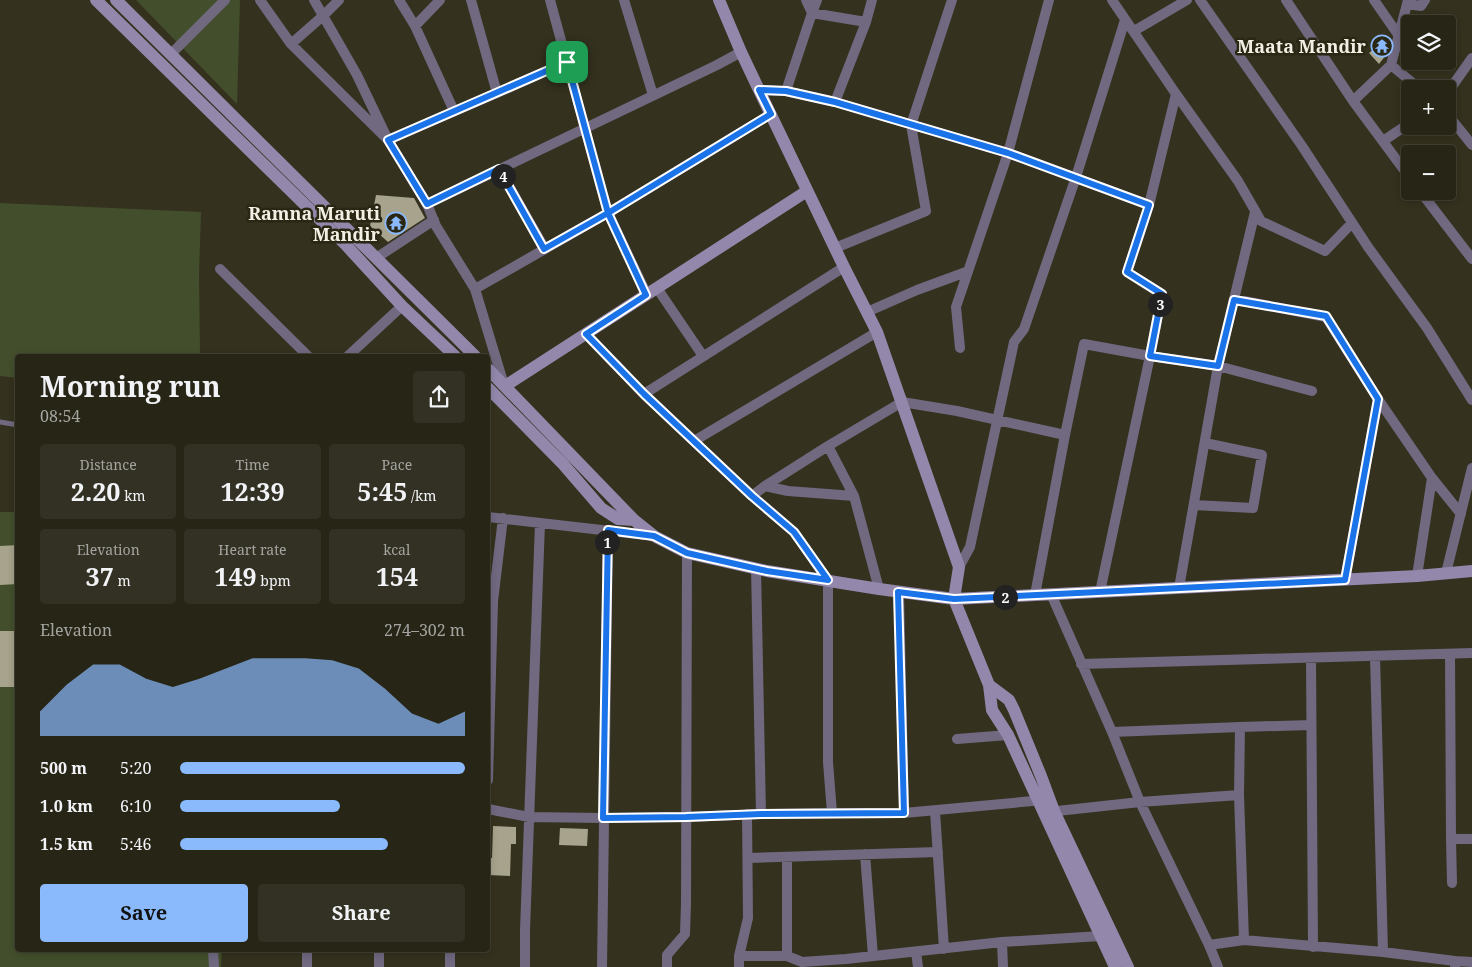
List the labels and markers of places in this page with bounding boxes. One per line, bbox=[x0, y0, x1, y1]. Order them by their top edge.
place label: Maata Mandir bbox=[1237, 34, 1367, 58]
temple icon: Maata Mandir bbox=[1370, 34, 1394, 58]
pin bbox=[546, 41, 588, 83]
pin: 4 bbox=[490, 164, 516, 188]
place label: Ramna Maruti Mandir bbox=[248, 201, 381, 246]
temple icon: Ramna Maruti Mandir bbox=[384, 211, 408, 235]
pin: 3 bbox=[1148, 292, 1172, 316]
pin: 1 bbox=[594, 530, 620, 554]
pin: 2 bbox=[992, 584, 1018, 610]

